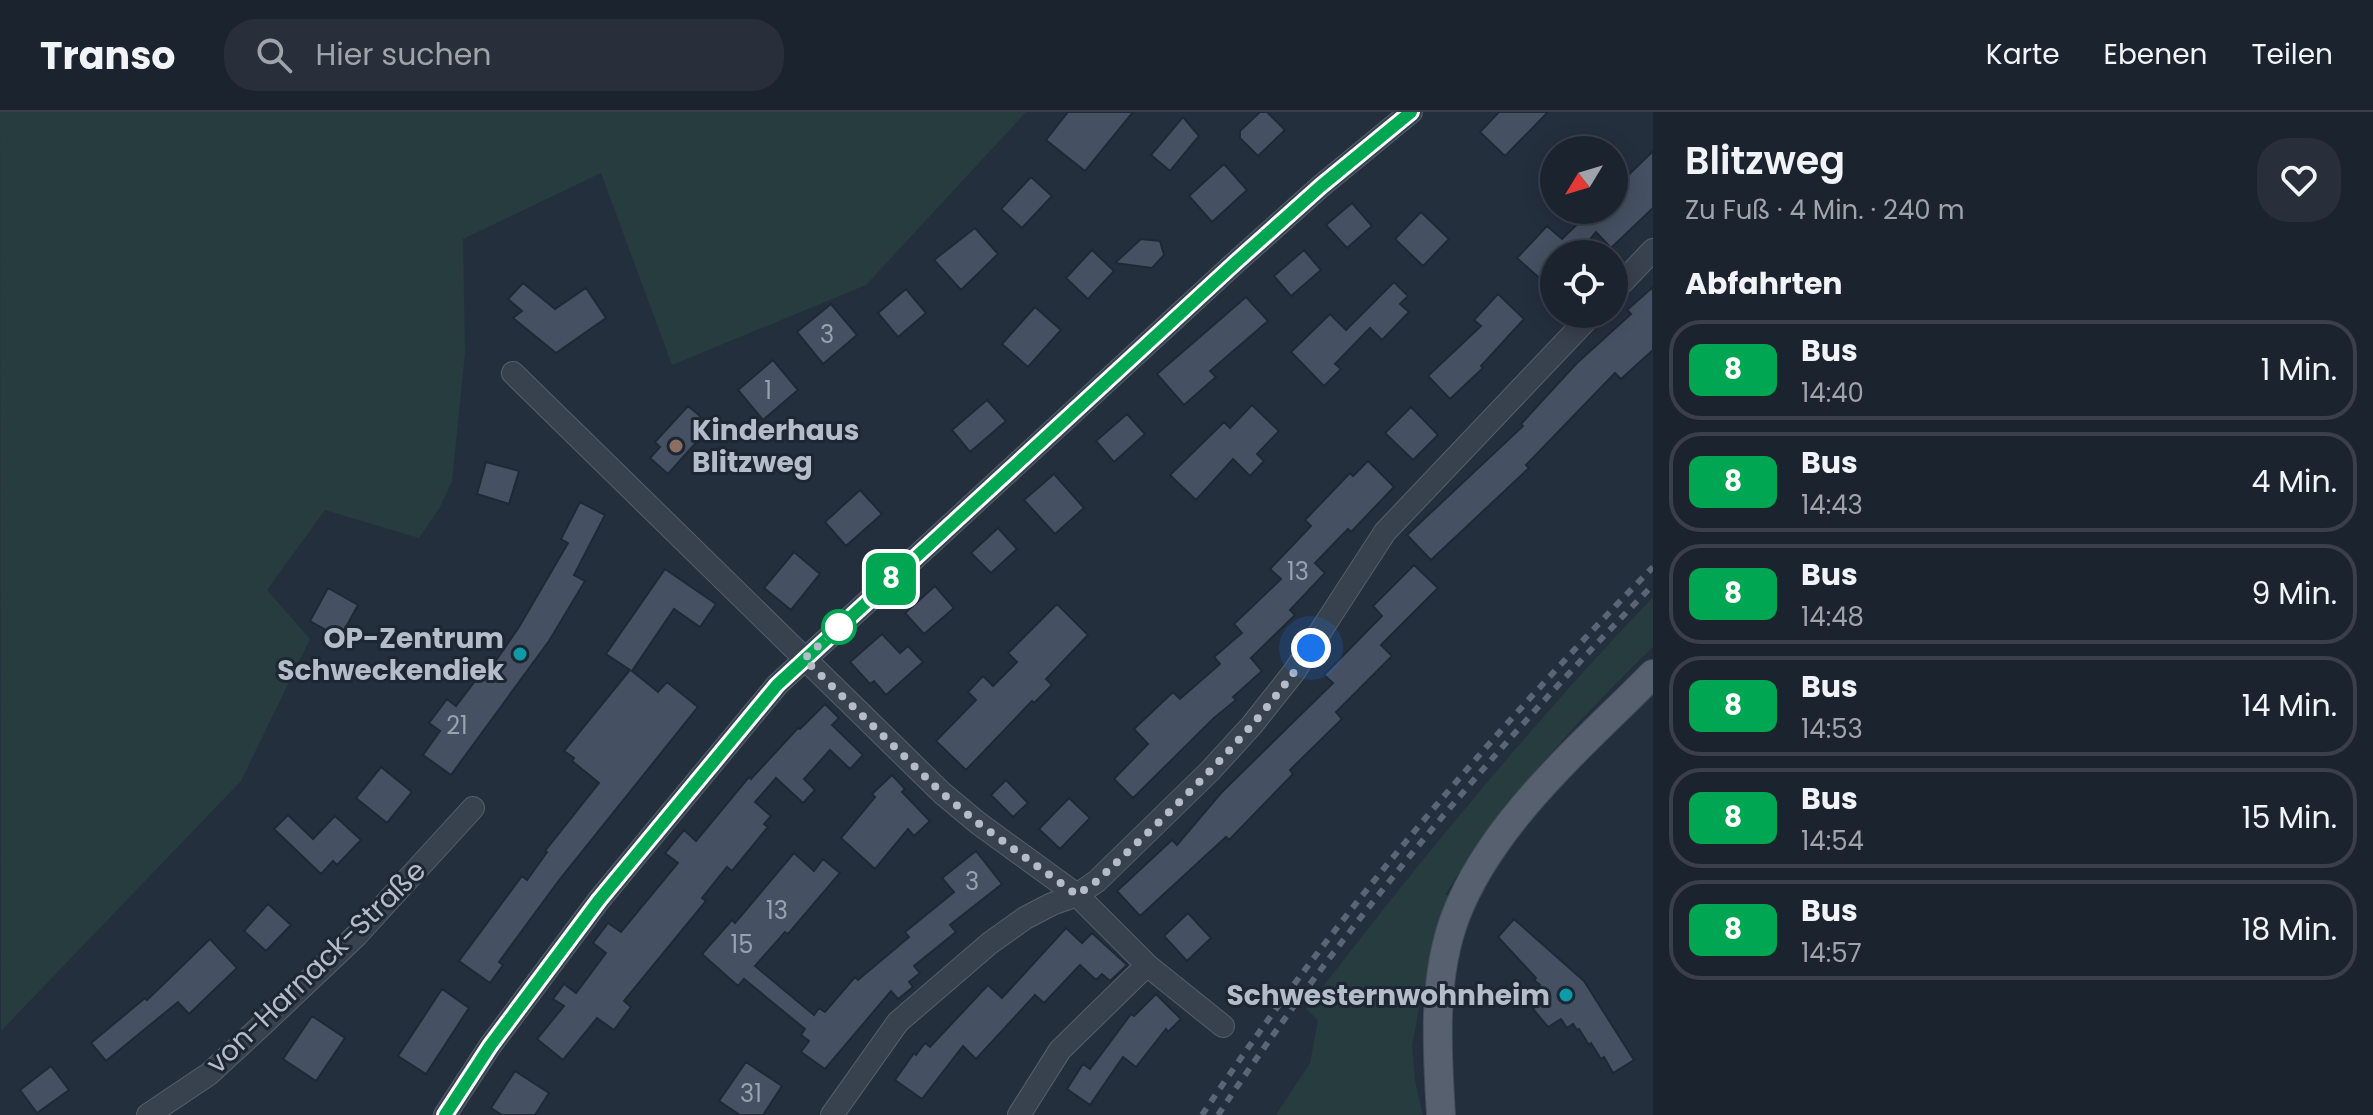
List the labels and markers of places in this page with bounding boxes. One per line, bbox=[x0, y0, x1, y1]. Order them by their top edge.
place label: Kinderhaus Blitzweg bbox=[692, 411, 859, 482]
marker: Kinderhaus Blitzweg bbox=[667, 437, 685, 455]
unlabelled marker bbox=[822, 610, 856, 644]
place label: OP-Zentrum Schweckendiek bbox=[277, 619, 505, 690]
marker: OP-Zentrum Schweckendiek bbox=[511, 645, 529, 663]
place label: Schwesternwohnheim bbox=[1227, 976, 1550, 1015]
marker: Schwesternwohnheim bbox=[1557, 986, 1575, 1004]

